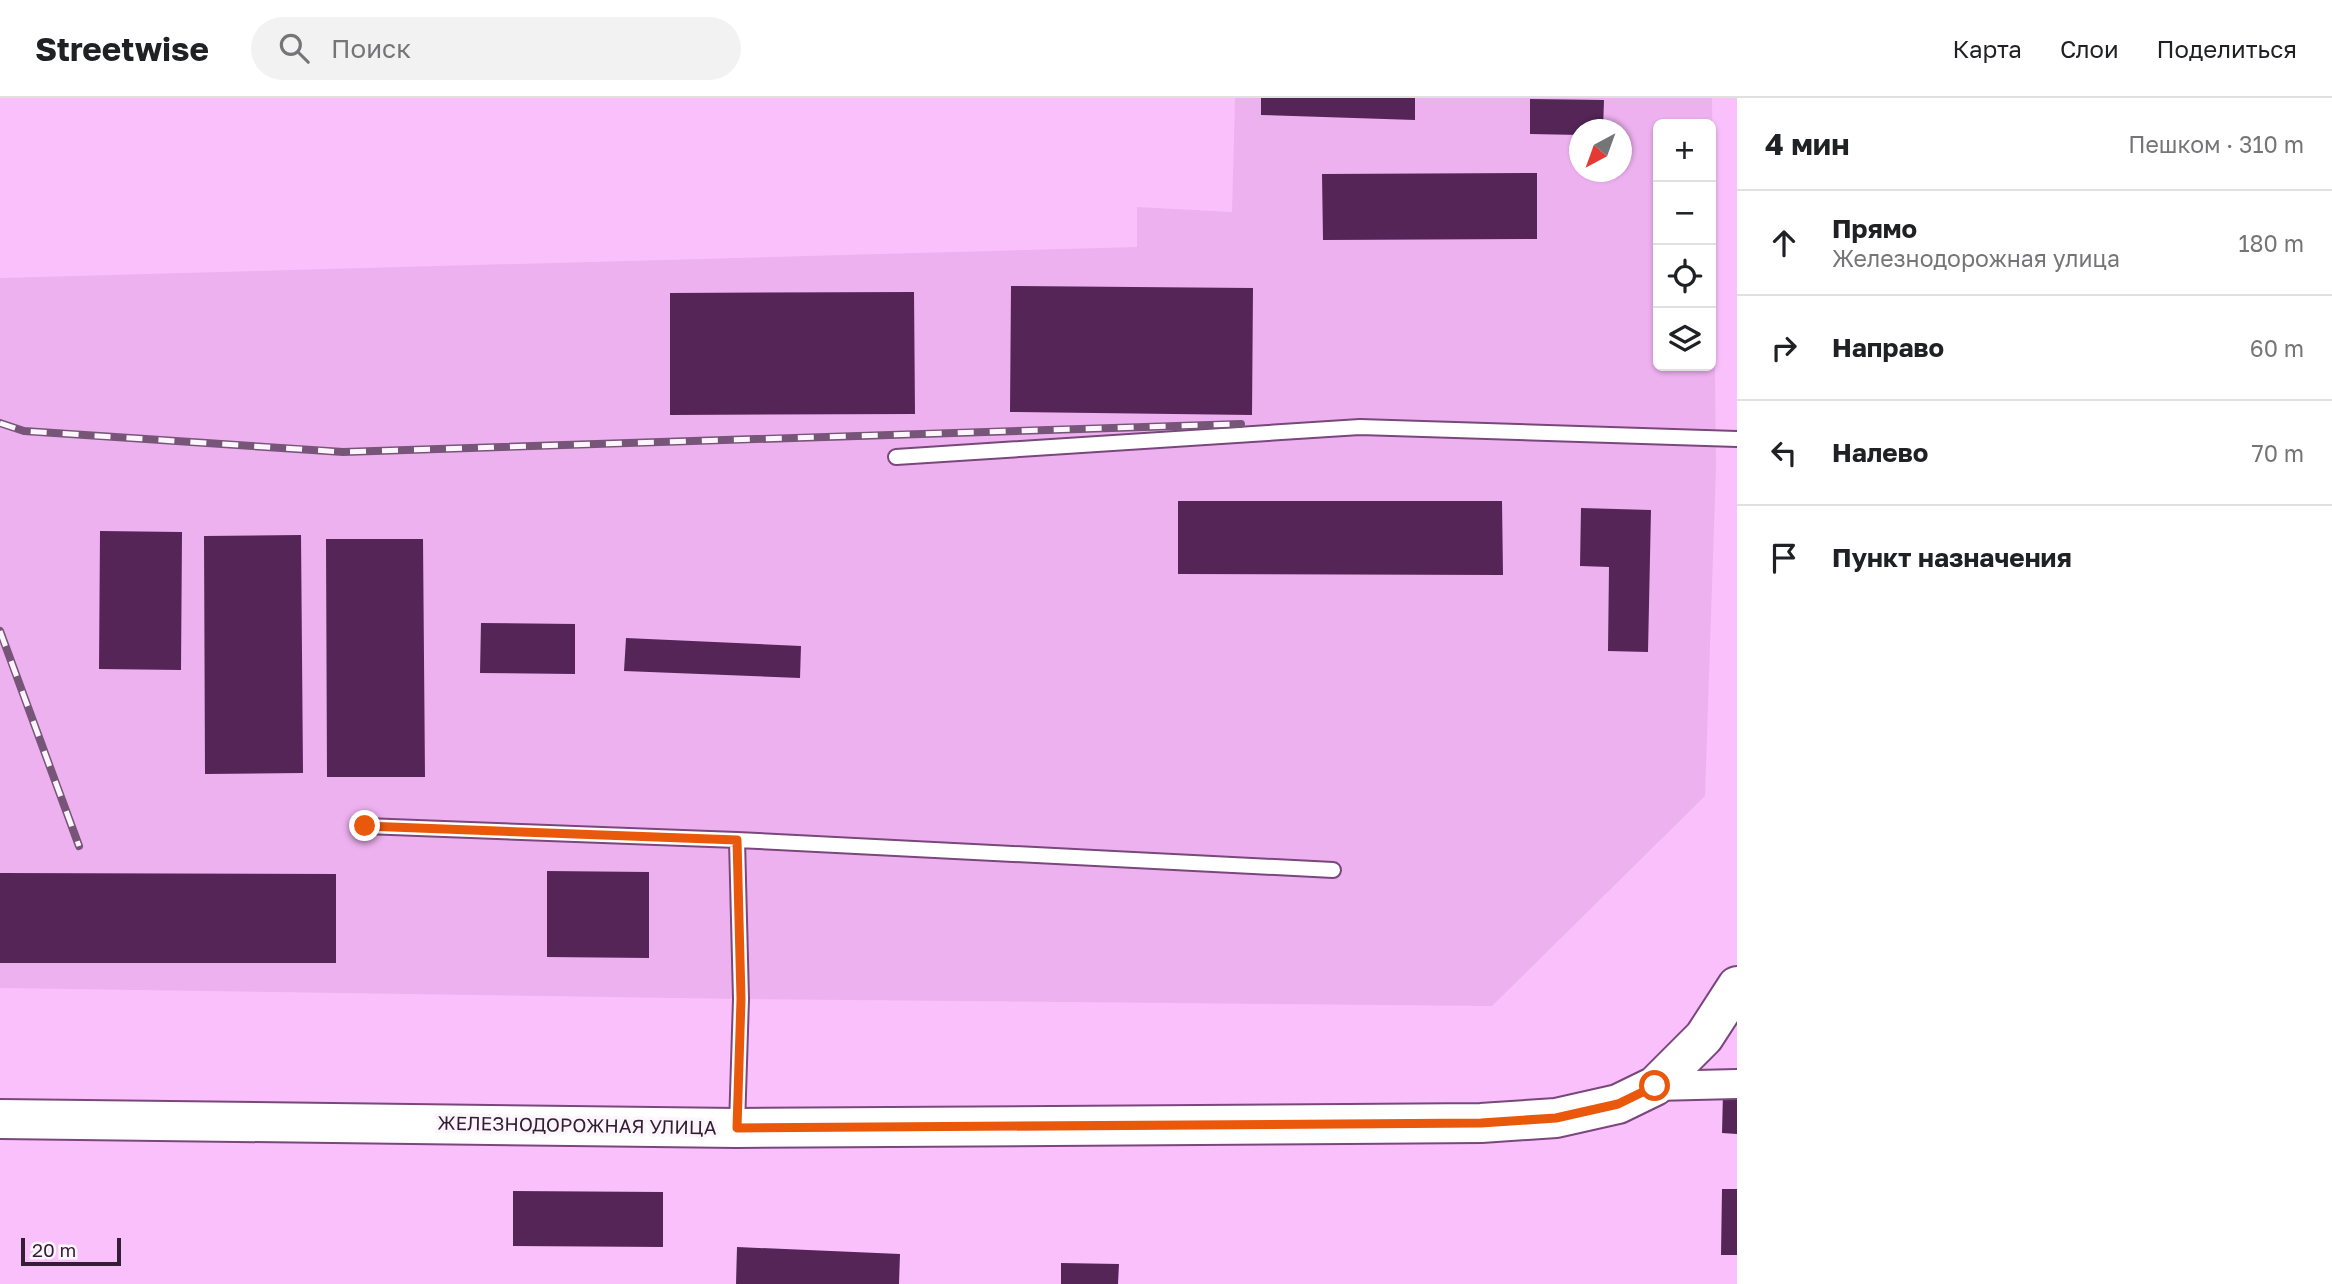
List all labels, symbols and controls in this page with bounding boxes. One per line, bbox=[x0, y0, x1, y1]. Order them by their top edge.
search box bbox=[251, 17, 741, 80]
text: Streetwise bbox=[35, 29, 209, 68]
icon: search bbox=[275, 29, 313, 67]
text: Поиск bbox=[331, 33, 411, 64]
text: Карта bbox=[1952, 34, 2022, 63]
text: Слои bbox=[2060, 34, 2119, 63]
text: Поделиться bbox=[2157, 34, 2297, 63]
north arrow bbox=[1569, 119, 1632, 182]
map controls bbox=[1653, 119, 1716, 371]
button: + bbox=[1653, 119, 1716, 182]
text: 4 мин bbox=[1765, 126, 1849, 162]
text: Пешком · 310 m bbox=[2128, 130, 2304, 158]
button: − bbox=[1653, 182, 1716, 245]
text: Прямо bbox=[1832, 213, 1917, 244]
icon: ahead bbox=[1765, 224, 1803, 262]
text: 180 m bbox=[2238, 229, 2304, 257]
text: Железнодорожная улица bbox=[1832, 244, 2120, 272]
button: locate bbox=[1653, 245, 1716, 308]
button: layers bbox=[1653, 308, 1716, 371]
icon: right bbox=[1765, 329, 1803, 367]
text: Направо bbox=[1832, 332, 1944, 363]
text: 60 m bbox=[2250, 334, 2304, 362]
icon: left bbox=[1765, 434, 1803, 472]
text: Налево bbox=[1832, 437, 1928, 468]
text: 70 m bbox=[2251, 439, 2304, 467]
icon: arrive bbox=[1765, 539, 1803, 577]
text: Пункт назначения bbox=[1832, 542, 2072, 573]
route end bbox=[349, 810, 380, 841]
route start bbox=[1639, 1070, 1670, 1101]
street label: ЖЕЛЕЗНОДОРОЖНАЯ УЛИЦА bbox=[437, 1111, 717, 1138]
scale bar bbox=[21, 1235, 121, 1267]
text: 20 m bbox=[32, 1238, 76, 1261]

